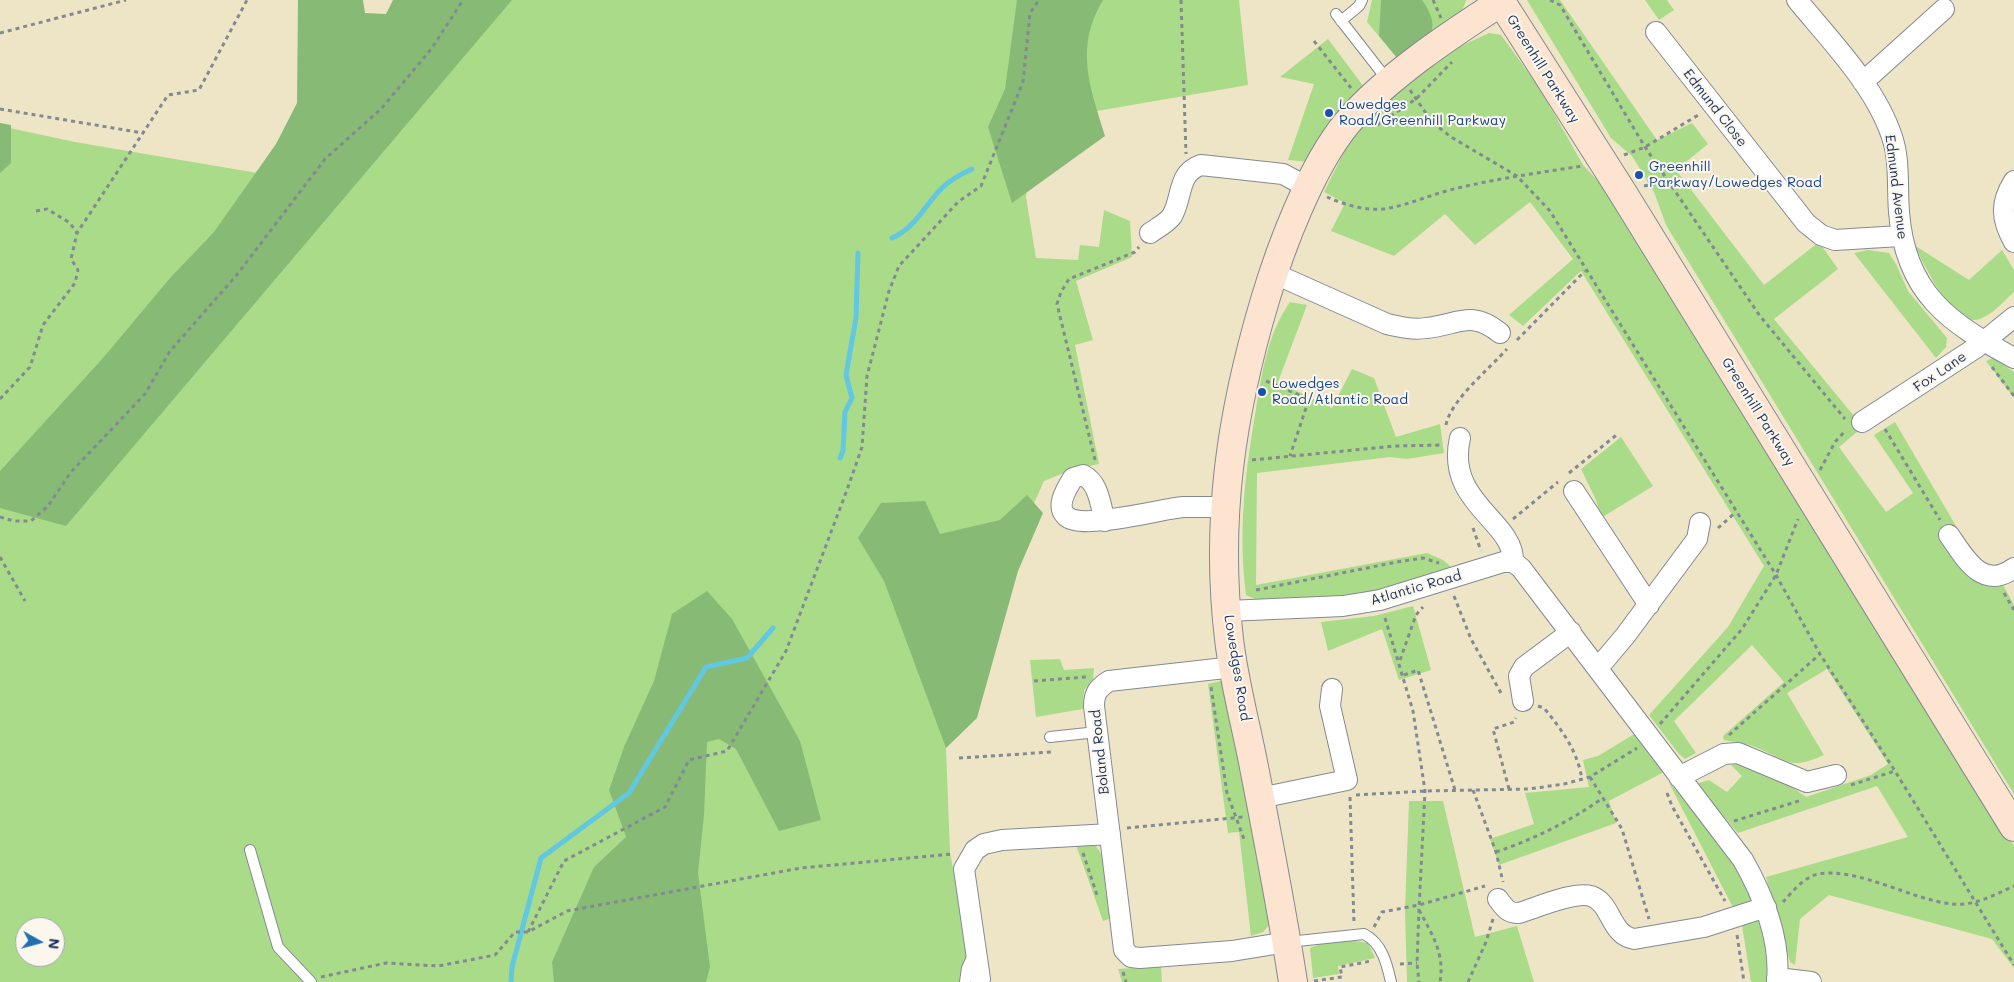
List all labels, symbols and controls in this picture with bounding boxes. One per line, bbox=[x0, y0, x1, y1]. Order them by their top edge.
street label: Greenhill Parkway bbox=[1503, 12, 1583, 126]
street label: Edmund Close bbox=[1679, 66, 1751, 150]
place label: Lowedges Road/Greenhill Parkway bbox=[1339, 97, 1506, 130]
marker: Lowedges Road/Greenhill Parkway bbox=[1323, 107, 1335, 119]
street label: Edmund Avenue bbox=[1881, 134, 1911, 240]
place label: Greenhill Parkway/Lowedges Road bbox=[1649, 159, 1822, 192]
marker: Greenhill Parkway/Lowedges Road bbox=[1633, 169, 1645, 181]
street label: Fox Lane bbox=[1910, 348, 1970, 396]
street label: Greenhill Parkway bbox=[1718, 355, 1798, 469]
place label: Lowedges Road/Atlantic Road bbox=[1272, 376, 1408, 408]
marker: Lowedges Road/Atlantic Road bbox=[1256, 386, 1268, 398]
street label: Atlantic Road bbox=[1369, 567, 1463, 609]
street label: Lowedges Road bbox=[1220, 614, 1254, 722]
street label: Boland Road bbox=[1087, 709, 1113, 795]
north arrow bbox=[15, 917, 65, 967]
text: N bbox=[44, 937, 64, 950]

